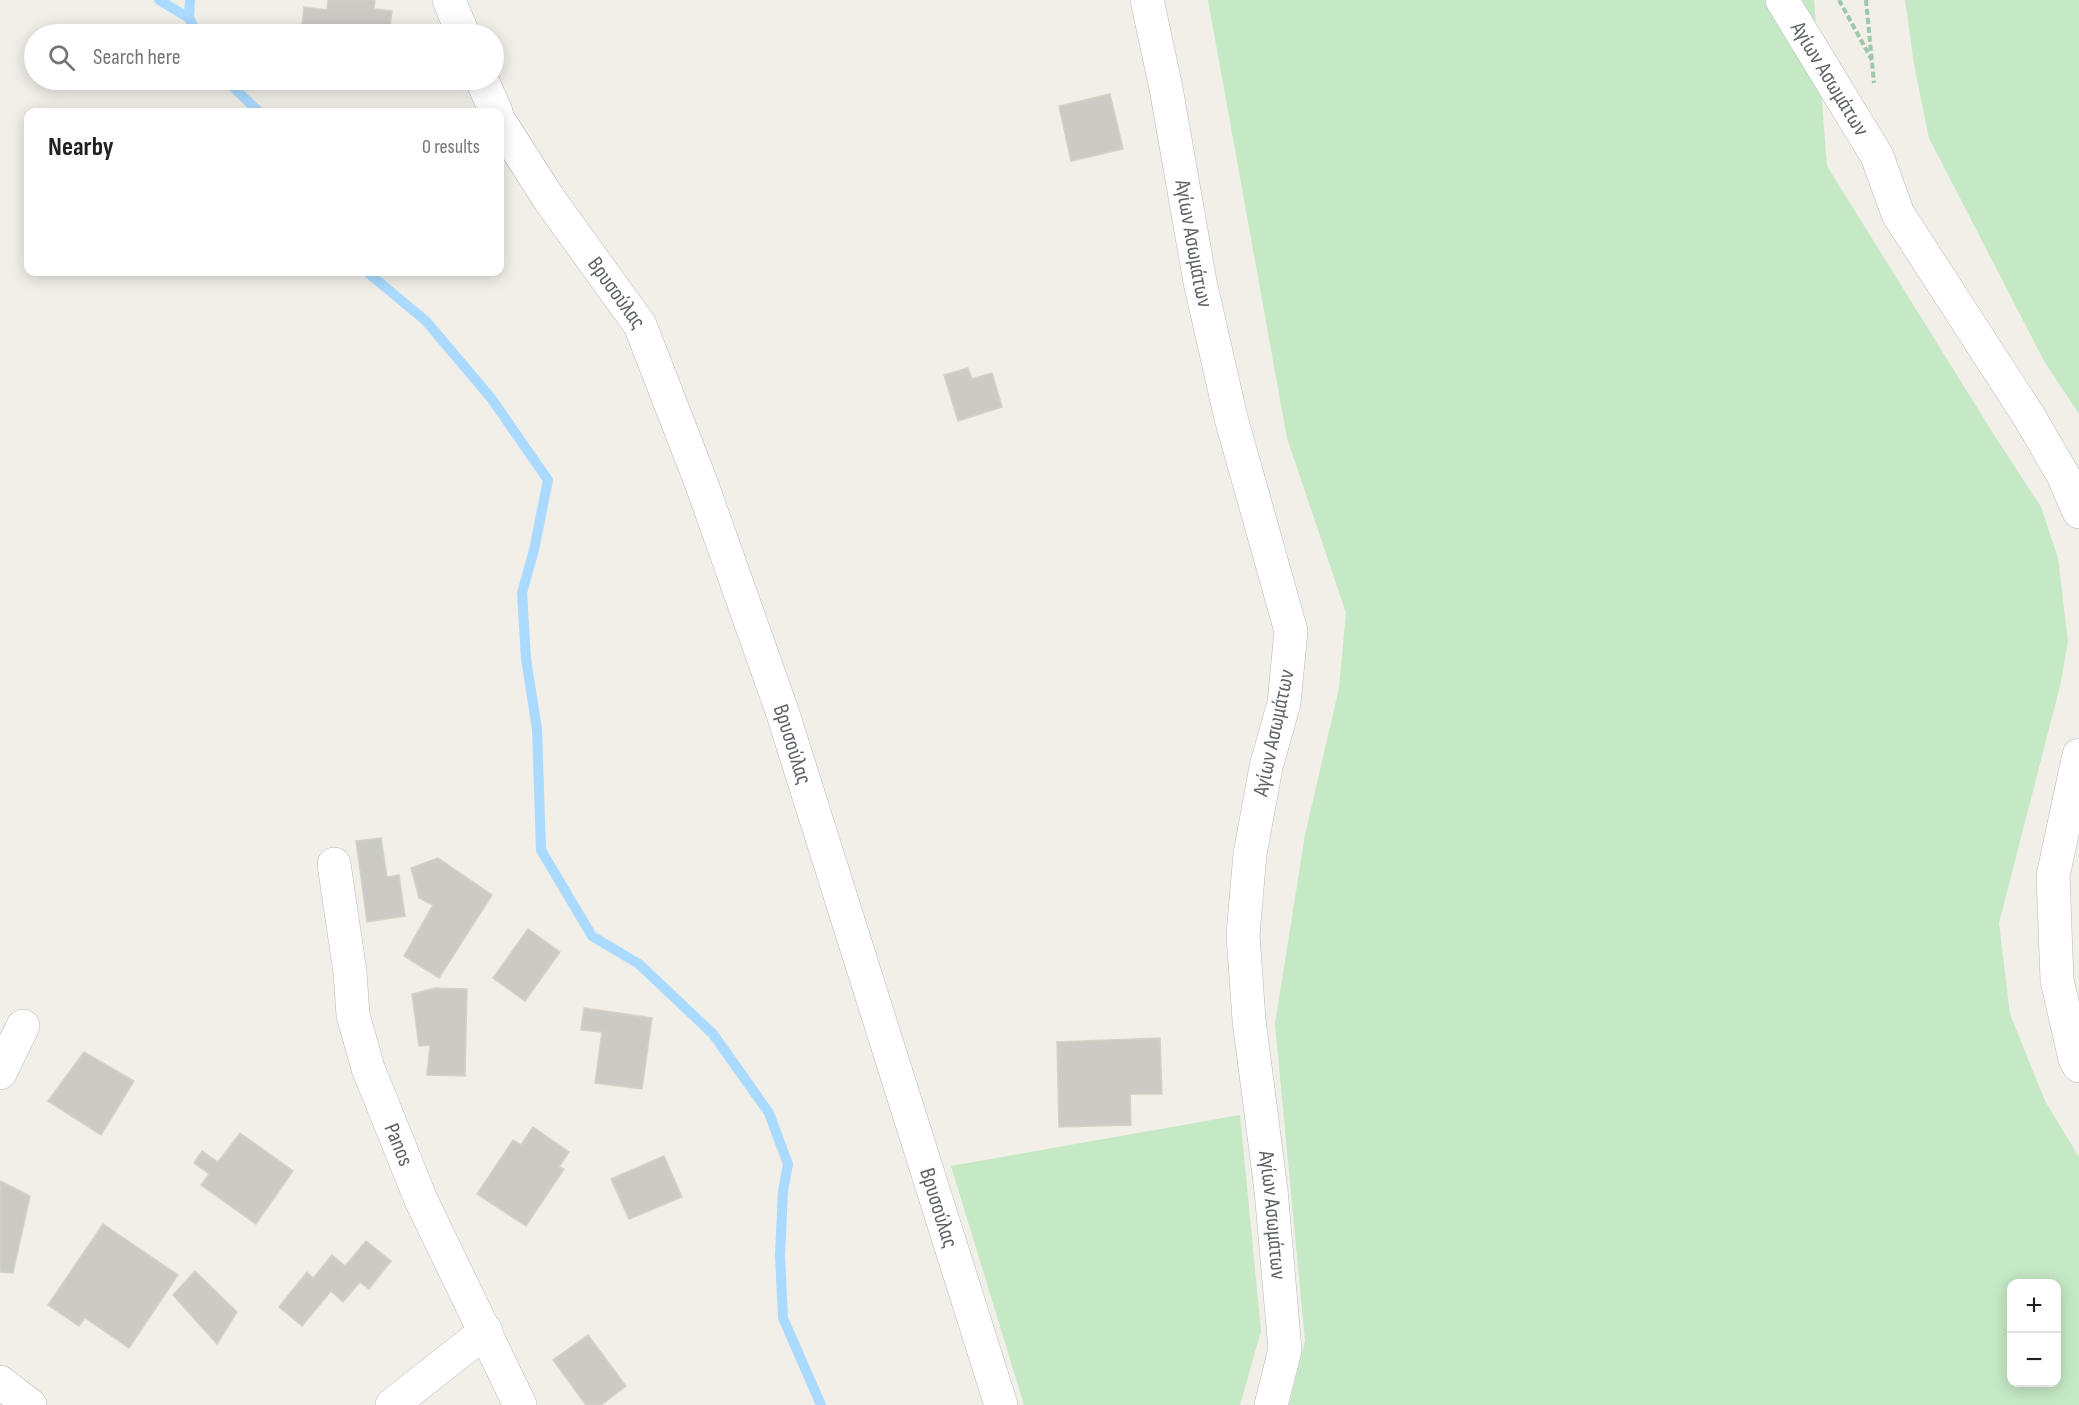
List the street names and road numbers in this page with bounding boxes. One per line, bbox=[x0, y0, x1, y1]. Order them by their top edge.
street label: Αγίων Ασωμάτων bbox=[1784, 16, 1875, 141]
street label: Αγίων Ασωμάτων bbox=[1169, 177, 1219, 310]
street label: Βρυσούλας bbox=[582, 252, 652, 334]
street label: Αγίων Ασωμάτων bbox=[1247, 667, 1301, 800]
street label: Βρυσούλας bbox=[767, 701, 818, 788]
street label: Panos bbox=[378, 1119, 420, 1170]
street label: Αγίων Ασωμάτων bbox=[1252, 1148, 1292, 1281]
street label: Βρυσούλας bbox=[914, 1165, 964, 1251]

